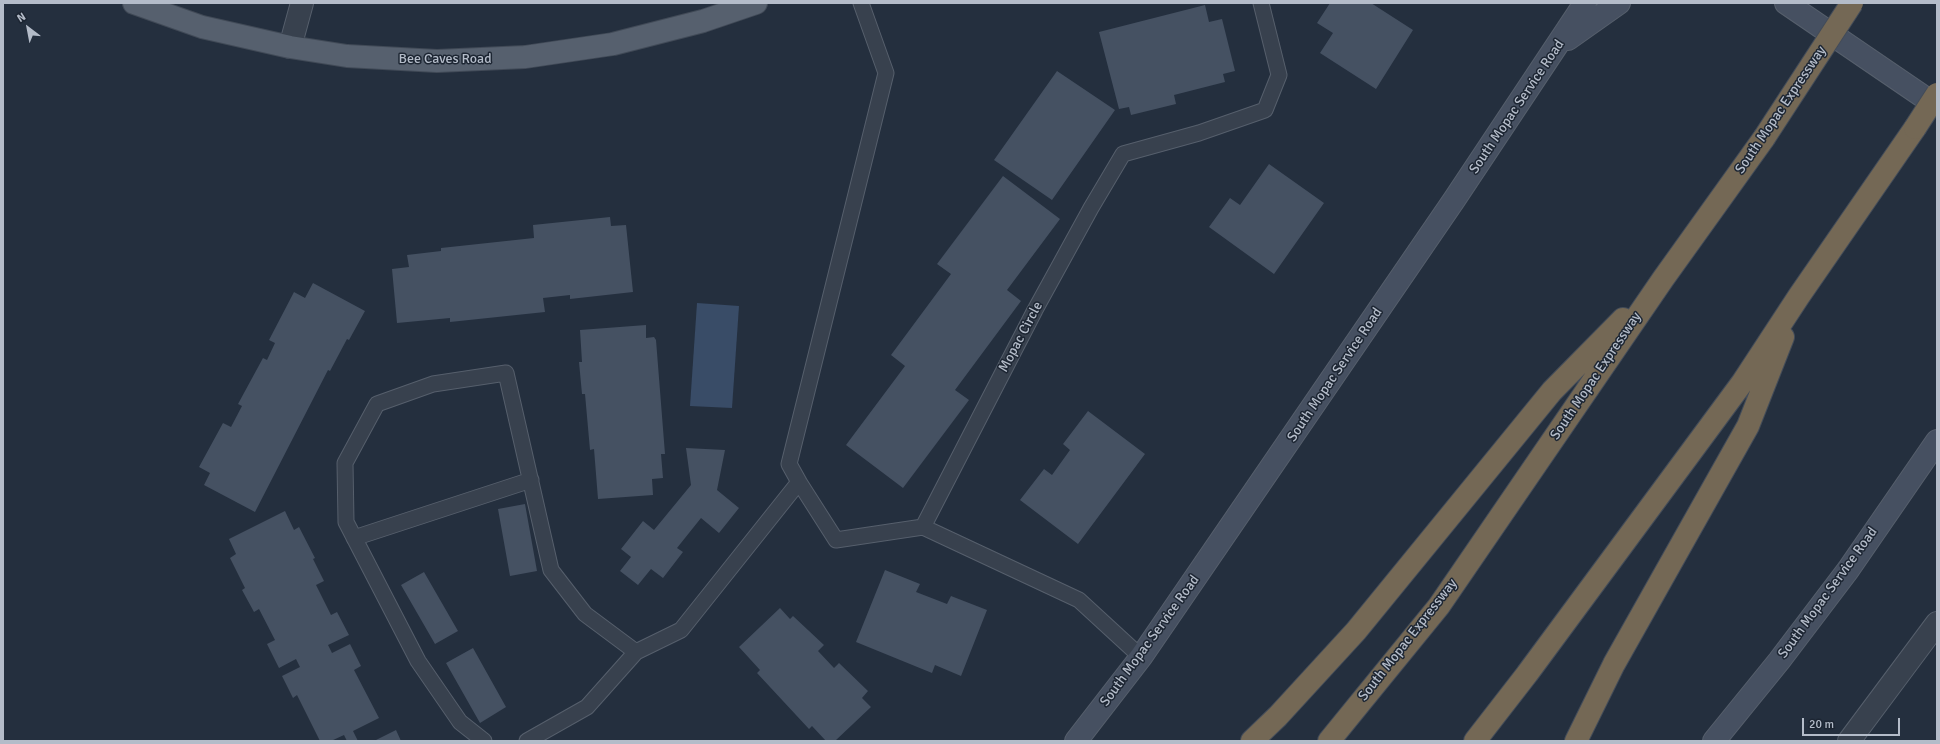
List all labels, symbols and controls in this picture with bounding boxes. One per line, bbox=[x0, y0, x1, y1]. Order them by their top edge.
north arrow bbox=[8, 8, 48, 48]
text: N bbox=[15, 10, 28, 25]
street label: South Mopac Service Road bbox=[1466, 37, 1568, 177]
street label: South Mopac Expressway bbox=[1732, 43, 1830, 177]
street label: Bee Caves Road bbox=[398, 51, 492, 67]
street label: Mopac Circle bbox=[995, 299, 1047, 375]
street label: South Mopac Service Road bbox=[1284, 305, 1386, 445]
street label: South Mopac Expressway bbox=[1547, 309, 1645, 443]
street label: South Mopac Service Road bbox=[1775, 524, 1881, 662]
street label: South Mopac Service Road bbox=[1097, 572, 1203, 710]
street label: South Mopac Expressway bbox=[1355, 576, 1461, 704]
scale bar bbox=[1804, 710, 1902, 736]
text: 20 m bbox=[1809, 717, 1834, 732]

